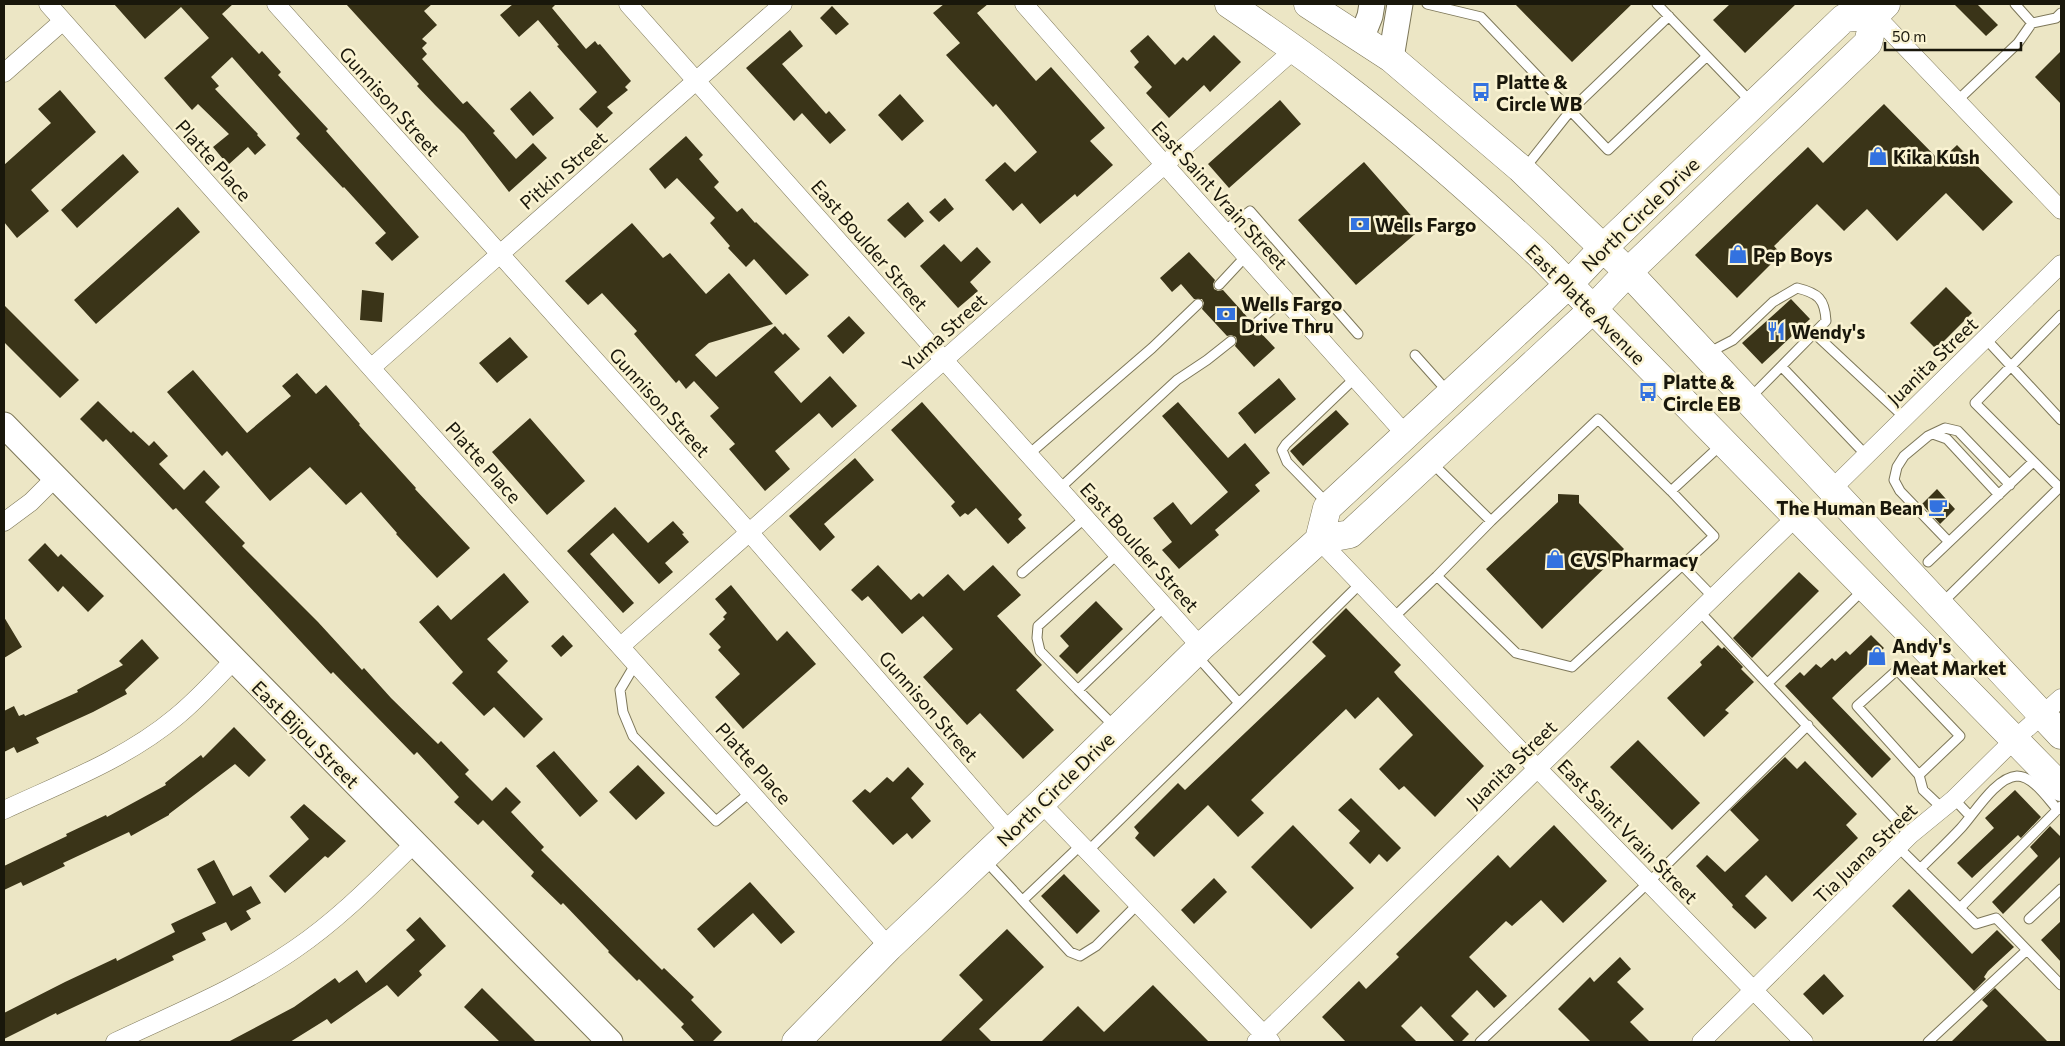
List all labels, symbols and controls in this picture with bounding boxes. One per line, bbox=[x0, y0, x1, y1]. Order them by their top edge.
scale bar bbox=[1885, 20, 2021, 52]
text: 50 m bbox=[1892, 27, 1926, 45]
street label: Gunnison Street bbox=[335, 41, 445, 161]
place label: Platte & Circle WB bbox=[1496, 70, 1582, 115]
bus stop icon: Platte & Circle WB bbox=[1470, 81, 1492, 103]
street label: Platte Place bbox=[171, 114, 257, 206]
street label: East Saint Vrain Street bbox=[1147, 116, 1293, 274]
street label: Pitkin Street bbox=[515, 126, 611, 214]
shop icon: Kika Kush bbox=[1867, 145, 1889, 167]
place label: Kika Kush bbox=[1893, 145, 1980, 168]
street label: North Circle Drive bbox=[1576, 152, 1704, 276]
street label: East Boulder Street bbox=[807, 175, 933, 315]
bank icon: Wells Fargo bbox=[1349, 213, 1371, 235]
place label: Wells Fargo bbox=[1375, 213, 1476, 236]
street label: East Platte Avenue bbox=[1521, 239, 1651, 369]
shop icon: Pep Boys bbox=[1727, 243, 1749, 265]
place label: Pep Boys bbox=[1753, 243, 1833, 266]
street label: Yuma Street bbox=[897, 288, 991, 376]
place label: Wells Fargo Drive Thru bbox=[1241, 292, 1342, 337]
bank icon: Wells Fargo Drive Thru bbox=[1215, 303, 1237, 325]
street label: Juanita Street bbox=[1882, 312, 1982, 410]
restaurant icon: Wendy's bbox=[1765, 320, 1787, 342]
place label: Wendy's bbox=[1791, 320, 1865, 343]
street label: Gunnison Street bbox=[605, 342, 715, 462]
place label: Platte & Circle EB bbox=[1663, 370, 1741, 415]
bus stop icon: Platte & Circle EB bbox=[1637, 381, 1659, 403]
street label: Platte Place bbox=[441, 416, 527, 508]
street label: East Boulder Street bbox=[1076, 478, 1204, 617]
place label: The Human Bean bbox=[1776, 496, 1923, 519]
cafe icon: The Human Bean bbox=[1927, 496, 1949, 518]
shop icon: CVS Pharmacy bbox=[1544, 548, 1566, 570]
place label: CVS Pharmacy bbox=[1570, 548, 1699, 571]
place label: Andy's Meat Market bbox=[1892, 634, 2006, 679]
shop icon: Andy's Meat Market bbox=[1866, 645, 1888, 667]
street label: Gunnison Street bbox=[875, 646, 984, 766]
street label: East Bijou Street bbox=[247, 675, 365, 793]
street label: Juanita Street bbox=[1461, 715, 1561, 813]
street label: Platte Place bbox=[711, 717, 797, 809]
street label: North Circle Drive bbox=[991, 727, 1119, 851]
street label: East Saint Vrain Street bbox=[1553, 754, 1703, 908]
street label: Tia Juana Street bbox=[1808, 798, 1922, 908]

